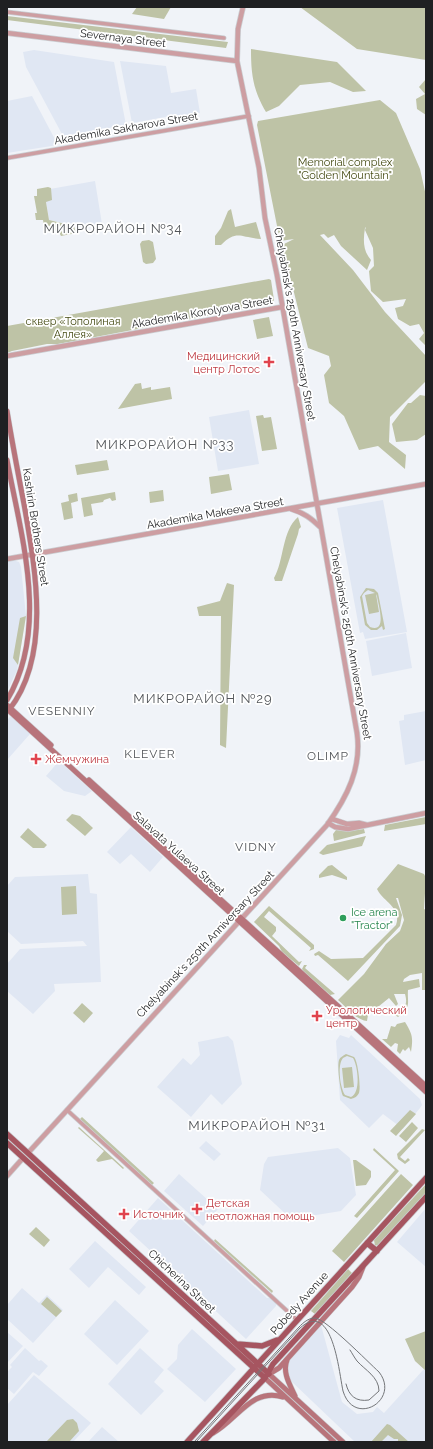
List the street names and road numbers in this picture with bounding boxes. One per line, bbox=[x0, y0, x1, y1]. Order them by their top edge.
street label: Severnaya Street bbox=[79, 27, 167, 50]
street label: Akademika Sakharova Street bbox=[53, 109, 199, 148]
street label: Chelyabinsk's 250th Anniversary Street bbox=[271, 227, 318, 422]
street label: Akademika Korolyova Street bbox=[130, 294, 274, 331]
street label: Kashirin Brothers Street bbox=[20, 467, 51, 587]
street label: Akademika Makeeva Street bbox=[146, 495, 285, 532]
street label: Chelyabinsk's 250th Anniversary Street bbox=[327, 546, 374, 741]
street label: Salavata Yulaeva Street bbox=[130, 809, 227, 898]
street label: Chelyabinsk's 250th Anniversary Street bbox=[134, 868, 277, 1020]
street label: Chicherina Street bbox=[145, 1247, 218, 1316]
street label: Pobedy Avenue bbox=[268, 1269, 331, 1337]

